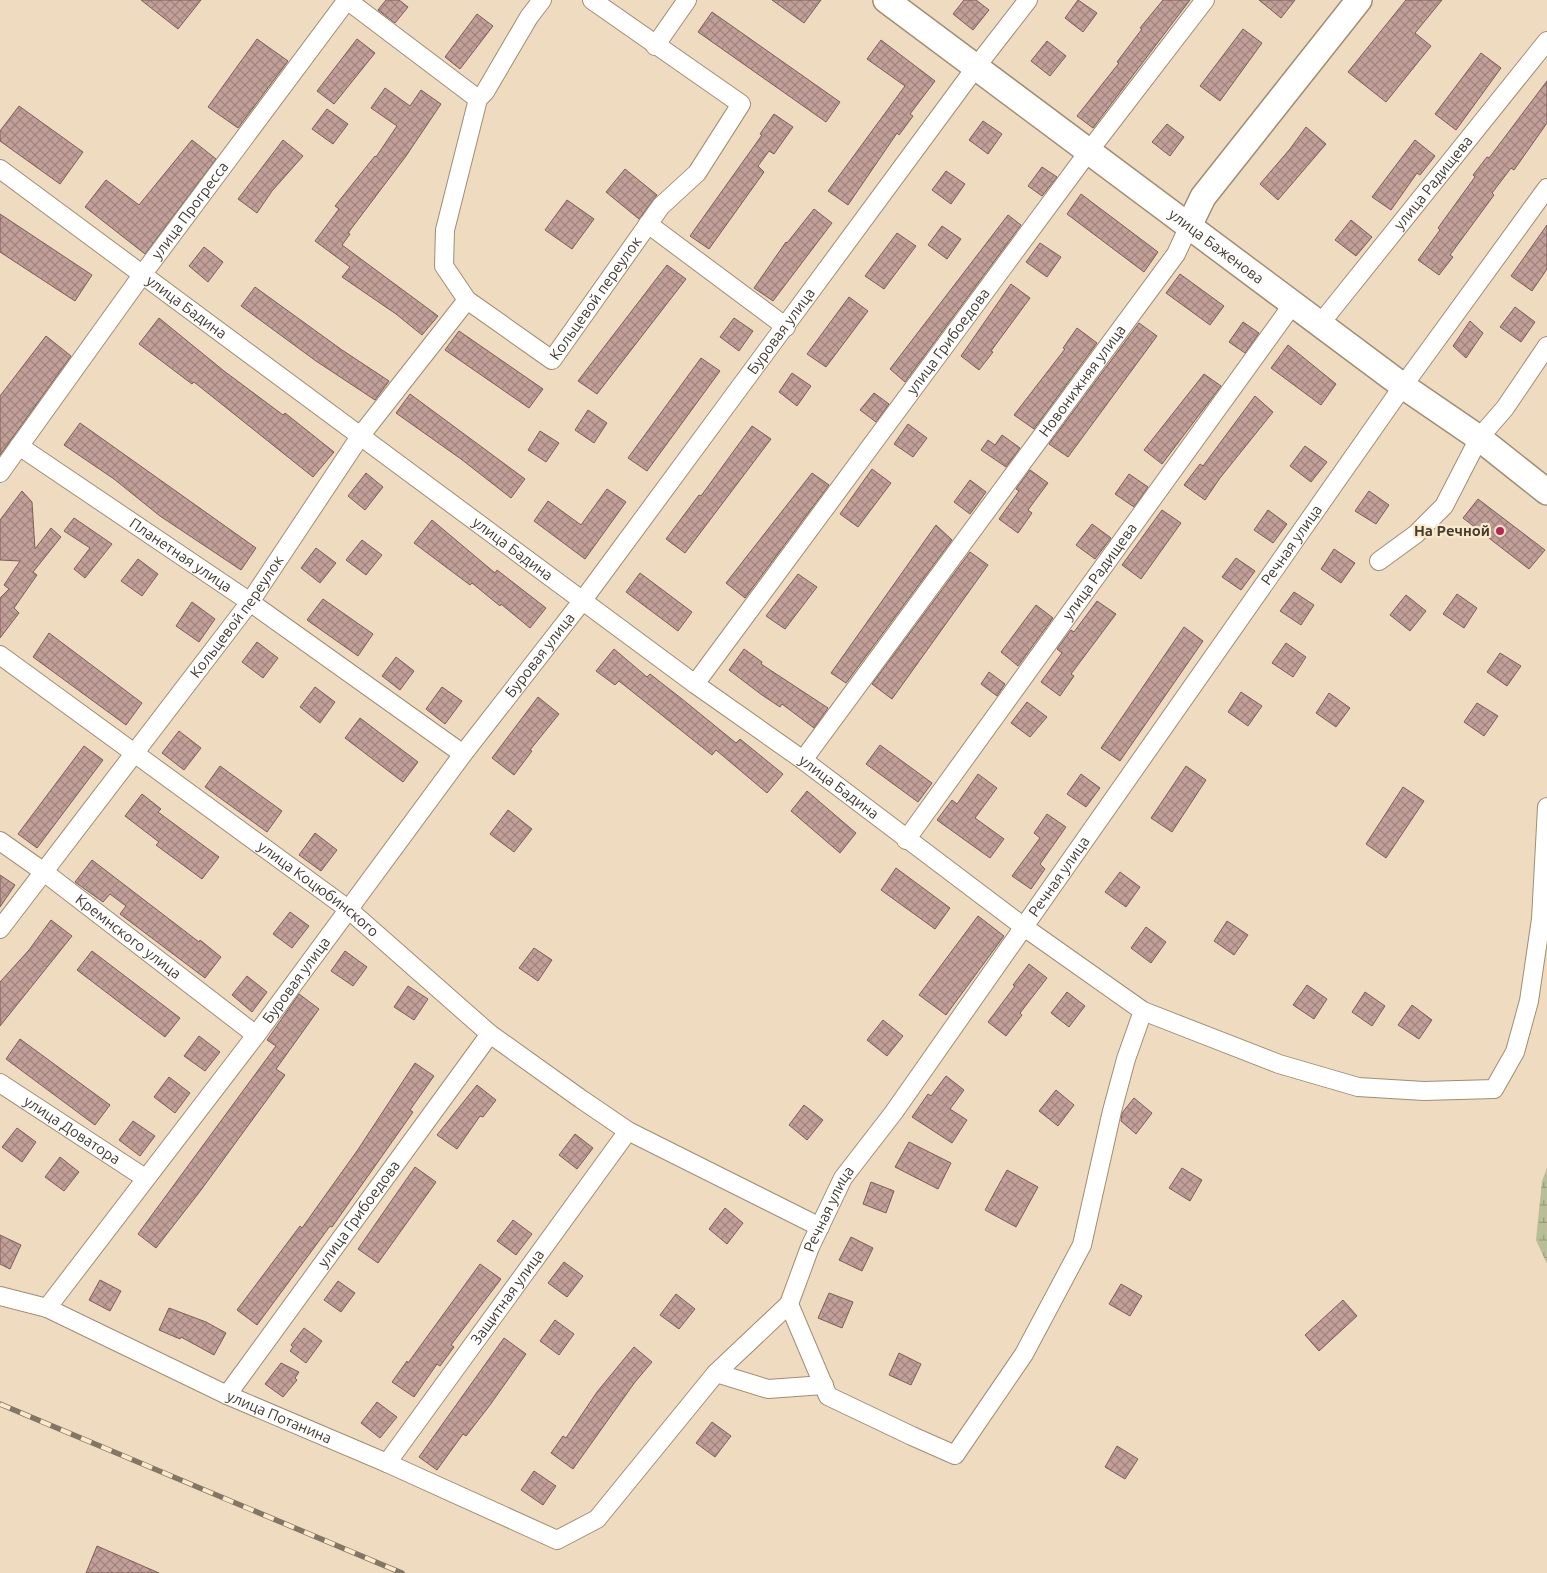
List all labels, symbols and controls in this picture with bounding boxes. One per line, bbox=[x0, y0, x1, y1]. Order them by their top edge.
street label: улица Радищева bbox=[1390, 132, 1476, 233]
street label: улица Прогресса bbox=[148, 158, 231, 262]
street label: улица Баженова bbox=[1166, 205, 1267, 287]
street label: Кольцевой переулок bbox=[546, 233, 645, 363]
street label: улица Бадина bbox=[143, 271, 230, 342]
street label: Буровая улица bbox=[743, 285, 818, 377]
street label: улица Грибоедова bbox=[903, 285, 993, 398]
street label: Новонижняя улица bbox=[1035, 321, 1129, 440]
street label: Речная улица bbox=[1257, 501, 1325, 588]
street label: улица Бадина bbox=[469, 513, 556, 584]
street label: Планетная улица bbox=[127, 514, 235, 595]
street label: улица Радищева bbox=[1059, 520, 1140, 623]
place label: На Речной bbox=[1414, 522, 1490, 539]
marker: На Речной bbox=[1494, 525, 1506, 537]
street label: Кольцевой переулок bbox=[186, 552, 287, 681]
street label: Буровая улица bbox=[501, 609, 578, 701]
street label: улица Бадина bbox=[796, 751, 882, 822]
street label: Речная улица bbox=[1025, 833, 1093, 920]
street label: улица Коцюбинского bbox=[255, 837, 382, 940]
street label: Кремнского улица bbox=[72, 890, 185, 982]
street label: Буровая улица bbox=[259, 933, 333, 1026]
street label: улица Доватора bbox=[21, 1092, 124, 1167]
street label: улица Грибоедова bbox=[314, 1157, 403, 1270]
street label: Речная улица bbox=[800, 1162, 857, 1254]
street label: Защитная улица bbox=[467, 1246, 547, 1348]
street label: улица Потанина bbox=[224, 1387, 334, 1446]

